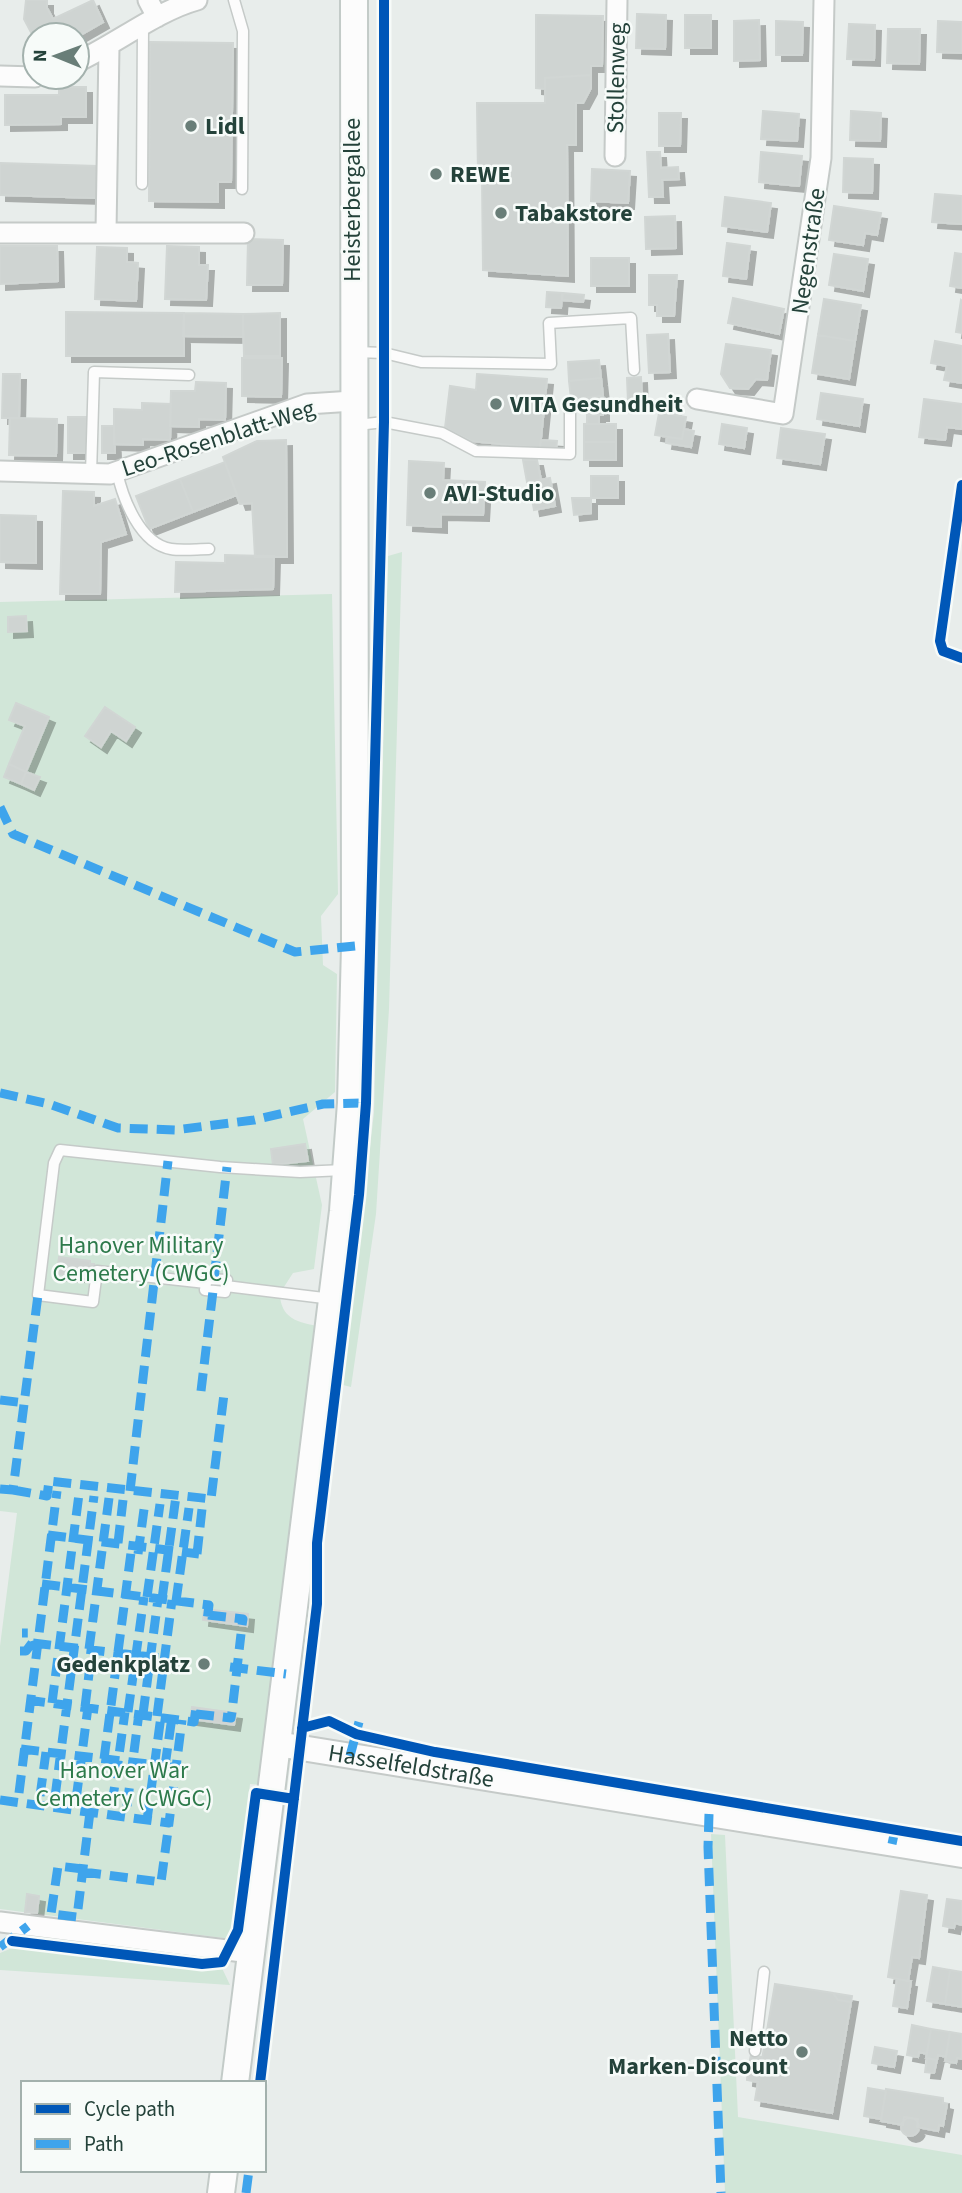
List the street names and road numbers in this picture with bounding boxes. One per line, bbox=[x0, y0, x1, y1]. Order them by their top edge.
street label: Stollenweg bbox=[598, 22, 635, 134]
street label: Heisterbergallee bbox=[335, 118, 370, 282]
street label: Negenstraße bbox=[782, 186, 835, 317]
street label: Leo-Rosenblatt-Weg bbox=[117, 391, 319, 486]
street label: Hasselfeldstraße bbox=[326, 1736, 497, 1797]

